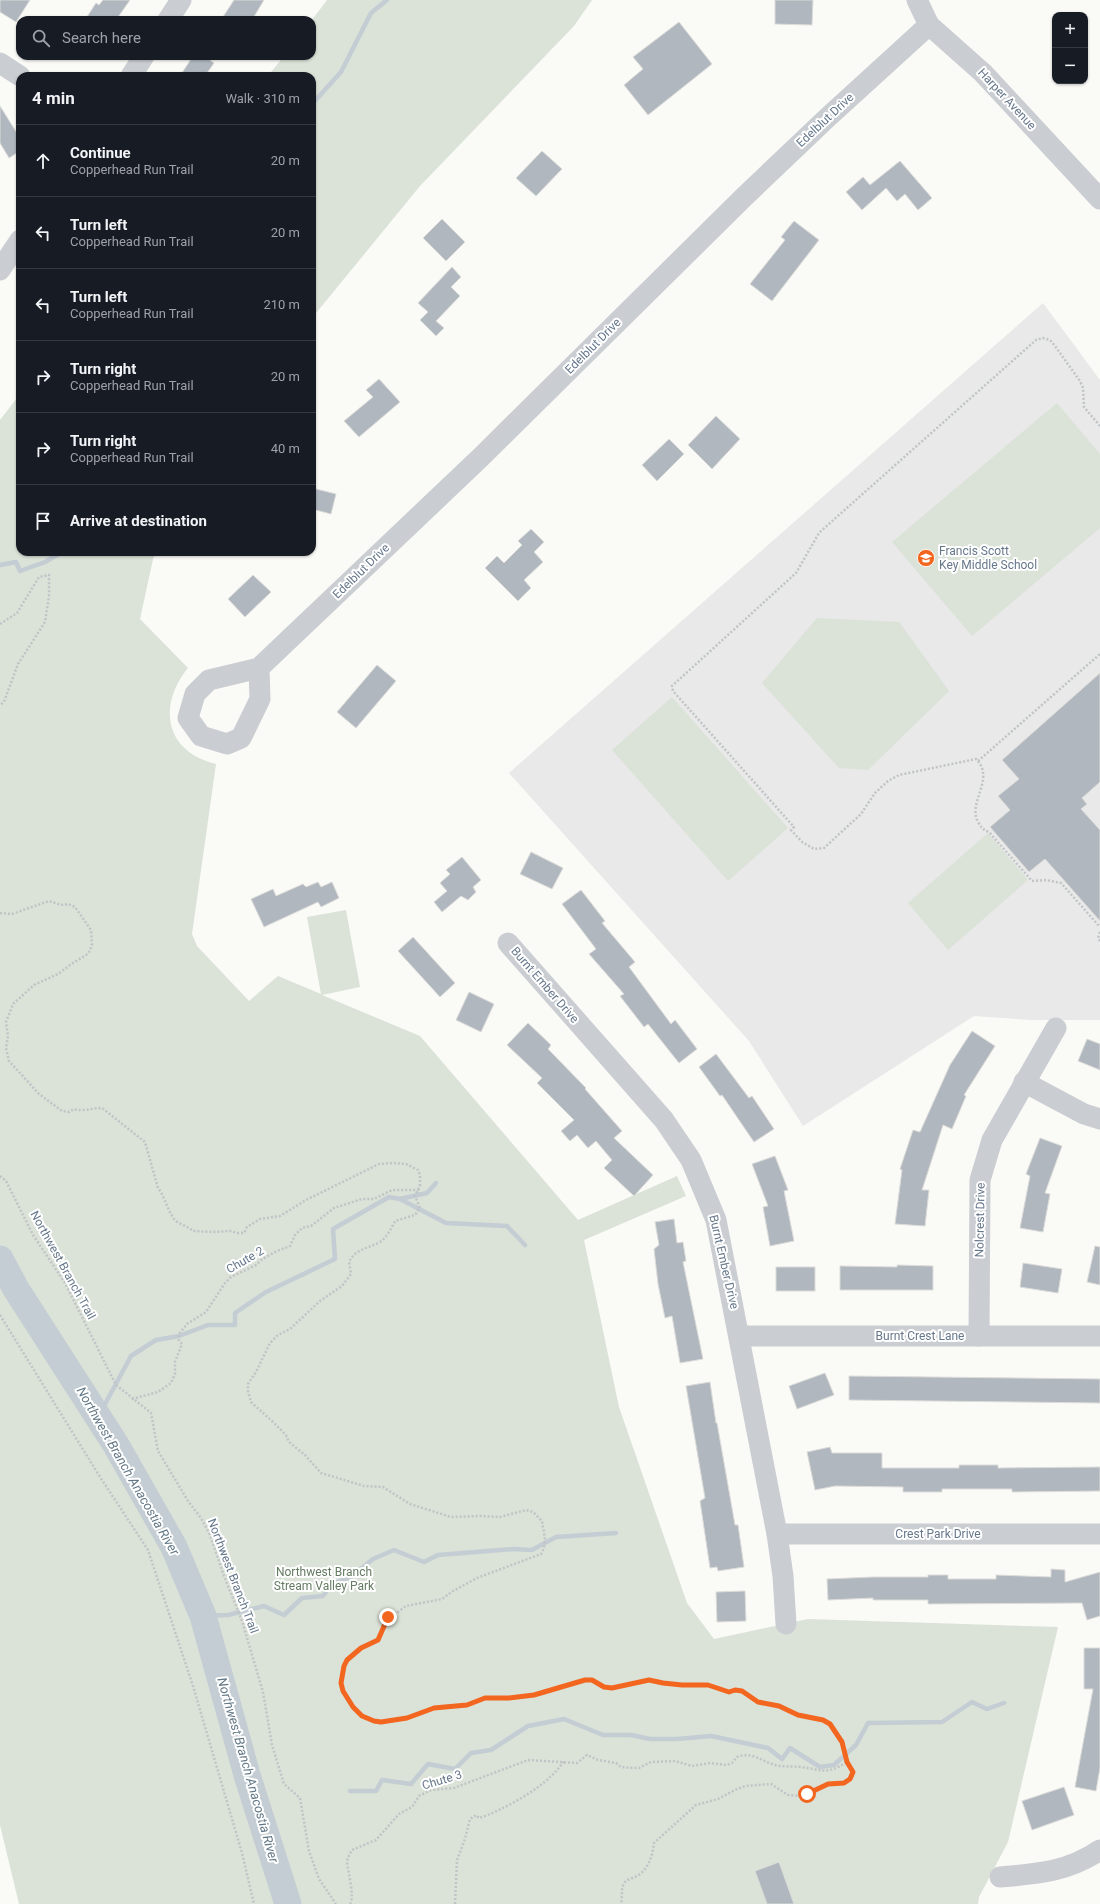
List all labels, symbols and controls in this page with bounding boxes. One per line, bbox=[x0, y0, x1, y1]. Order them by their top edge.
map controls bbox=[1052, 12, 1088, 84]
button: + bbox=[1052, 12, 1088, 48]
search box bbox=[16, 16, 316, 60]
icon: search bbox=[30, 27, 52, 49]
text: Search here bbox=[62, 29, 141, 47]
button: − bbox=[1052, 48, 1088, 84]
street label: Harper Avenue bbox=[975, 66, 1039, 132]
text: 4 min bbox=[32, 88, 75, 108]
street label: Edelblut Drive bbox=[794, 90, 856, 150]
text: Walk · 310 m bbox=[225, 91, 300, 106]
text: Continue bbox=[70, 144, 131, 162]
icon: ahead bbox=[32, 150, 54, 172]
text: 20 m bbox=[271, 153, 300, 168]
text: Copperhead Run Trail bbox=[70, 162, 194, 177]
text: Turn left bbox=[70, 216, 127, 234]
icon: left bbox=[32, 222, 54, 244]
text: 20 m bbox=[271, 225, 300, 240]
text: Copperhead Run Trail bbox=[70, 234, 194, 249]
text: Turn left bbox=[70, 288, 127, 306]
icon: left bbox=[32, 294, 54, 316]
text: 210 m bbox=[263, 297, 300, 312]
text: Copperhead Run Trail bbox=[70, 306, 194, 321]
street label: Edelblut Drive bbox=[562, 315, 624, 377]
text: Turn right bbox=[70, 360, 136, 378]
icon: right bbox=[32, 366, 54, 388]
text: 20 m bbox=[271, 369, 300, 384]
text: Copperhead Run Trail bbox=[70, 378, 194, 393]
text: Turn right bbox=[70, 432, 136, 450]
icon: right bbox=[32, 438, 54, 460]
text: 40 m bbox=[271, 441, 300, 456]
text: Copperhead Run Trail bbox=[70, 450, 194, 465]
icon: arrive bbox=[32, 510, 54, 532]
text: Arrive at destination bbox=[70, 512, 207, 530]
street label: Edelblut Drive bbox=[330, 541, 392, 601]
place label: Francis Scott Key Middle School bbox=[939, 544, 1037, 572]
school or university icon: Francis Scott Key Middle School bbox=[916, 548, 936, 568]
street label: Burnt Ember Drive bbox=[508, 944, 582, 1026]
street label: Nolcrest Drive bbox=[972, 1182, 988, 1258]
street label: Northwest Branch Trail bbox=[27, 1208, 99, 1322]
street label: Burnt Ember Drive bbox=[706, 1214, 742, 1310]
street label: Chute 2 bbox=[224, 1244, 266, 1276]
street label: Burnt Crest Lane bbox=[876, 1329, 964, 1343]
water label: Northwest Branch Anacostia River bbox=[74, 1384, 183, 1558]
street label: Northwest Branch Trail bbox=[205, 1517, 261, 1635]
street label: Crest Park Drive bbox=[895, 1527, 981, 1541]
park label: Northwest Branch Stream Valley Park bbox=[274, 1565, 375, 1593]
route end bbox=[379, 1608, 397, 1626]
water label: Northwest Branch Anacostia River bbox=[214, 1676, 282, 1865]
street label: Chute 3 bbox=[420, 1767, 464, 1793]
route start bbox=[798, 1785, 816, 1803]

